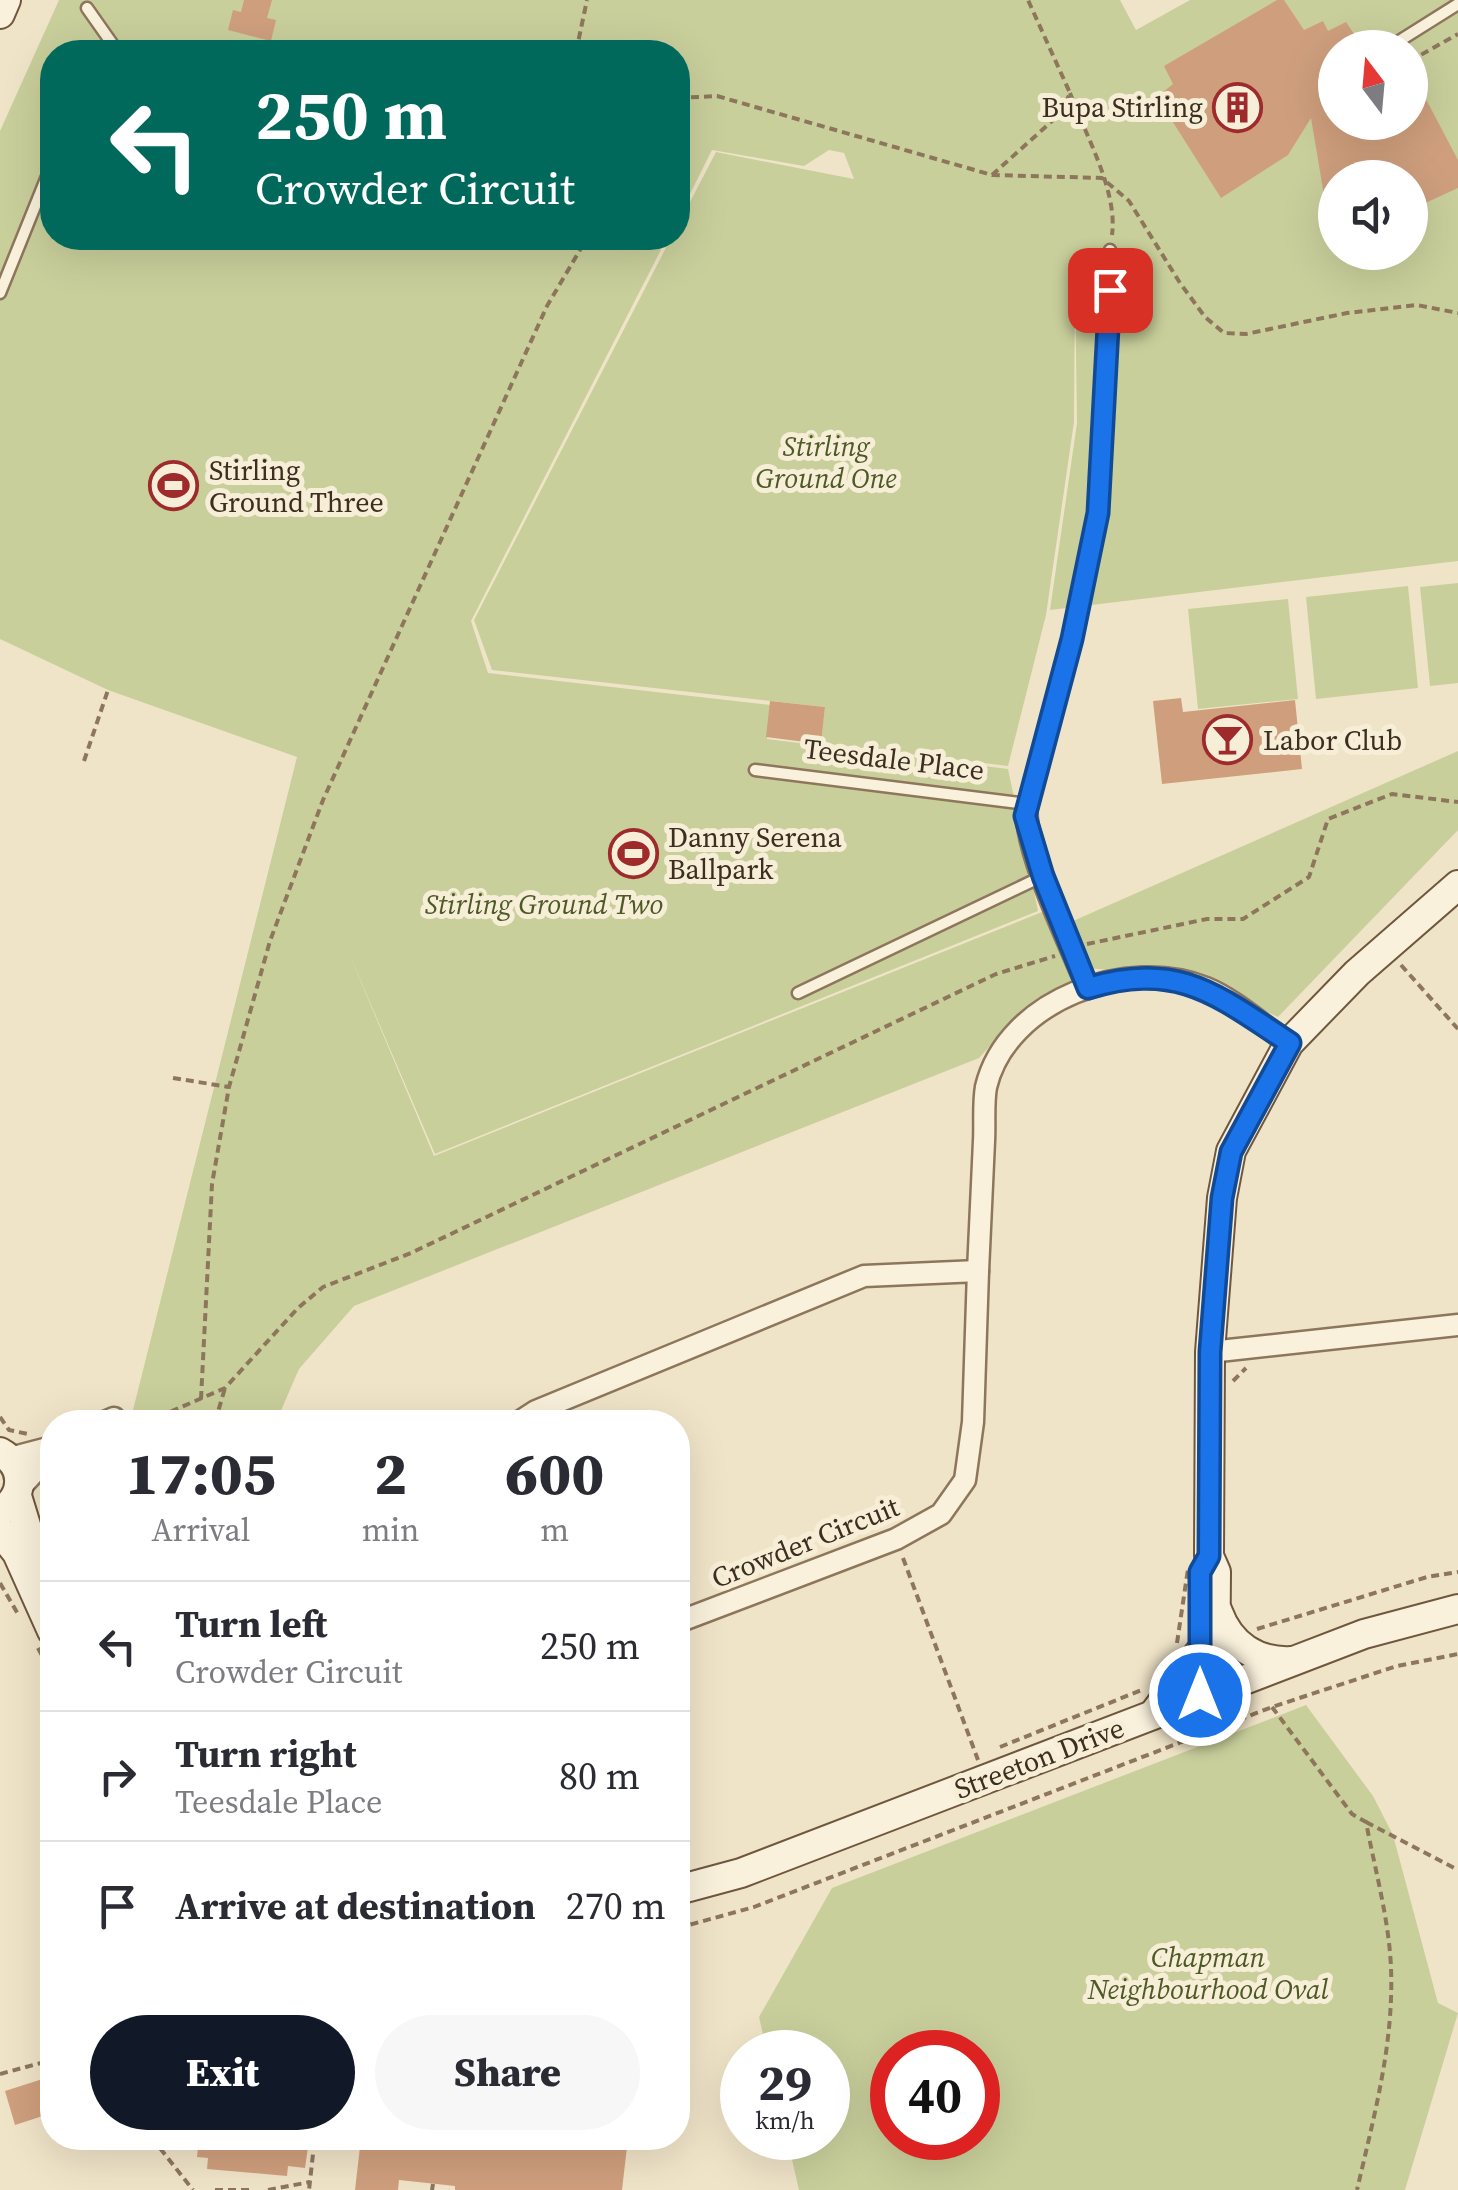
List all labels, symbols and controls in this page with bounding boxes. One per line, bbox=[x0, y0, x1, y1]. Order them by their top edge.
north arrow bbox=[1318, 30, 1428, 140]
map controls bbox=[1318, 30, 1428, 270]
text: 250 m bbox=[255, 66, 447, 162]
icon: left bbox=[90, 80, 220, 210]
building icon: Bupa Stirling bbox=[1212, 81, 1264, 133]
place label: Bupa Stirling bbox=[1042, 88, 1203, 126]
text: Crowder Circuit bbox=[255, 157, 575, 219]
button: sound bbox=[1318, 160, 1428, 270]
pin bbox=[1068, 248, 1153, 333]
icon: arrive bbox=[1083, 263, 1138, 318]
park label: Stirling Ground One bbox=[755, 427, 897, 497]
place label: Stirling Ground Three bbox=[209, 451, 384, 521]
sports icon: Stirling Ground Three bbox=[148, 460, 200, 512]
bar icon: Labor Club bbox=[1202, 714, 1254, 766]
place label: Labor Club bbox=[1263, 721, 1402, 759]
street label: Teesdale Place bbox=[802, 729, 986, 789]
place label: Danny Serena Ballpark bbox=[668, 818, 842, 888]
sports icon: Danny Serena Ballpark bbox=[607, 827, 659, 879]
park label: Stirling Ground Two bbox=[425, 885, 663, 923]
text: 17:05 bbox=[126, 1432, 276, 1514]
text: 2 bbox=[374, 1432, 407, 1514]
text: 600 bbox=[505, 1432, 604, 1514]
street label: Crowder Circuit bbox=[706, 1487, 905, 1597]
text: Arrival bbox=[151, 1508, 250, 1552]
text: min bbox=[362, 1508, 419, 1552]
text: m bbox=[540, 1508, 569, 1552]
text: Turn left bbox=[175, 1598, 327, 1650]
icon: left bbox=[90, 1619, 145, 1674]
text: 250 m bbox=[540, 1620, 640, 1672]
position arrow bbox=[1148, 1643, 1252, 1747]
text: Crowder Circuit bbox=[175, 1650, 402, 1694]
street label: Streeton Drive bbox=[949, 1708, 1129, 1808]
text: Turn right bbox=[175, 1728, 357, 1780]
icon: right bbox=[90, 1749, 145, 1804]
text: 80 m bbox=[559, 1750, 640, 1802]
text: Teesdale Place bbox=[175, 1780, 382, 1824]
icon: arrive bbox=[90, 1879, 145, 1934]
text: Arrive at destination bbox=[175, 1880, 536, 1932]
text: 270 m bbox=[566, 1880, 666, 1932]
park label: Chapman Neighbourhood Oval bbox=[1087, 1938, 1329, 2008]
button: Exit bbox=[90, 2015, 355, 2130]
button: Share bbox=[375, 2015, 640, 2130]
speed limit sign: 40 bbox=[870, 2030, 1000, 2160]
text: 29 bbox=[758, 2048, 812, 2117]
text: km/h bbox=[755, 2103, 815, 2137]

